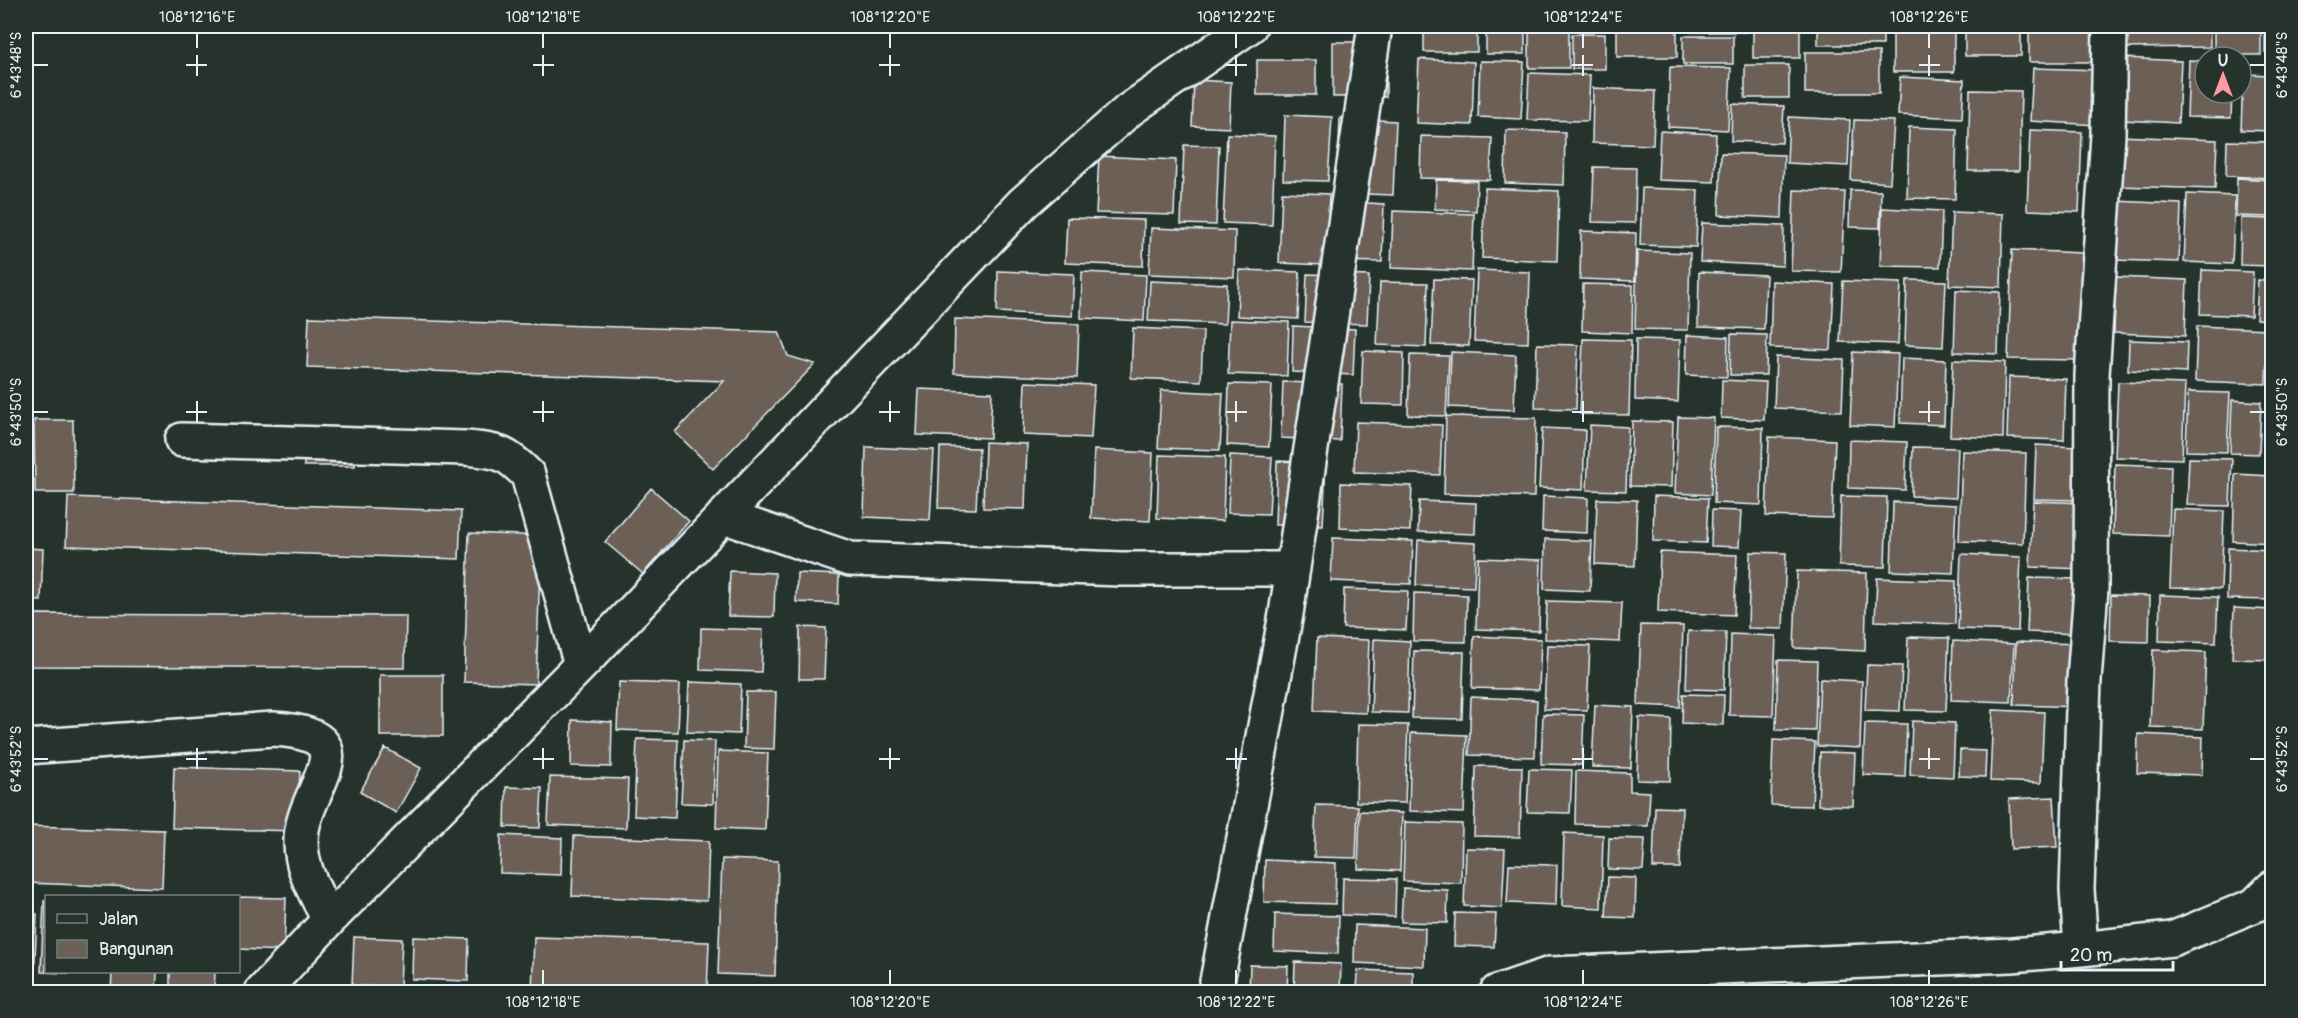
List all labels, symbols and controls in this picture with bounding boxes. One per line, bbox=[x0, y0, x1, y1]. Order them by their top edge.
text: 108°12'16"E bbox=[159, 8, 235, 27]
text: 108°12'18"E bbox=[506, 8, 581, 27]
text: 108°12'20"E bbox=[850, 8, 930, 27]
text: 108°12'22"E bbox=[1197, 8, 1275, 27]
text: 108°12'24"E bbox=[1544, 8, 1622, 27]
text: 108°12'26"E bbox=[1890, 8, 1968, 27]
text: 6°43'48"S bbox=[7, 32, 26, 98]
text: 6°43'48"S bbox=[2273, 32, 2292, 98]
north arrow bbox=[2193, 45, 2253, 105]
text: U bbox=[2218, 51, 2229, 71]
text: 6°43'50"S bbox=[7, 378, 26, 446]
text: 6°43'50"S bbox=[2273, 378, 2292, 446]
text: 6°43'52"S bbox=[7, 726, 26, 792]
text: 6°43'52"S bbox=[2273, 726, 2292, 792]
legend bbox=[45, 895, 240, 973]
text: Jalan bbox=[99, 908, 138, 931]
scale bar bbox=[2061, 934, 2174, 972]
text: Bangunan bbox=[99, 938, 174, 961]
text: 20 m bbox=[2070, 944, 2112, 967]
text: 108°12'18"E bbox=[506, 993, 581, 1012]
text: 108°12'20"E bbox=[850, 993, 930, 1012]
text: 108°12'22"E bbox=[1197, 993, 1275, 1012]
text: 108°12'24"E bbox=[1544, 993, 1622, 1012]
text: 108°12'26"E bbox=[1890, 993, 1968, 1012]

